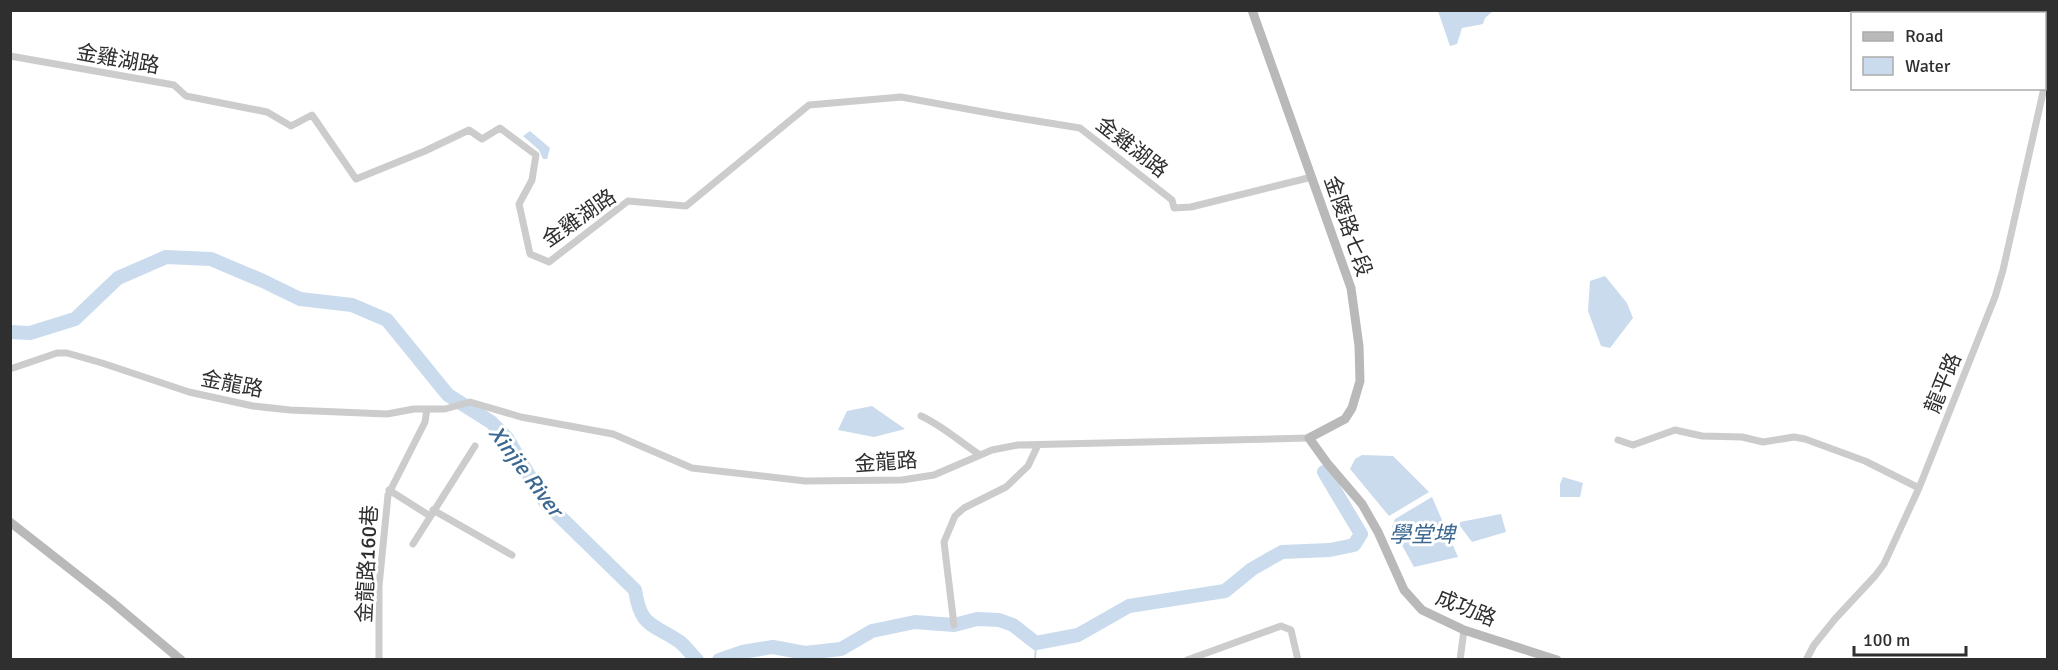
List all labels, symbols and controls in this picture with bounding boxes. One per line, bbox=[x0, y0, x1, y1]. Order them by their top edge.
legend bbox=[1851, 12, 2046, 90]
text: Road bbox=[1905, 25, 1944, 47]
street label: 金雞湖路 bbox=[74, 39, 162, 79]
text: Water bbox=[1905, 55, 1951, 77]
street label: 金雞湖路 bbox=[1091, 111, 1173, 183]
street label: 金陵路七段 bbox=[1319, 172, 1377, 280]
street label: 金雞湖路 bbox=[537, 183, 621, 253]
street label: 龍平路 bbox=[1919, 349, 1967, 417]
street label: 金龍路 bbox=[199, 365, 265, 403]
water label: Xinjie River bbox=[483, 420, 571, 524]
street label: 金龍路 bbox=[854, 447, 918, 477]
street label: 金龍路160巷 bbox=[351, 504, 383, 624]
water label: 學堂埤 bbox=[1389, 521, 1458, 548]
street label: 成功路 bbox=[1432, 584, 1500, 632]
scale bar bbox=[1854, 619, 1966, 657]
text: 100 m bbox=[1863, 629, 1910, 651]

